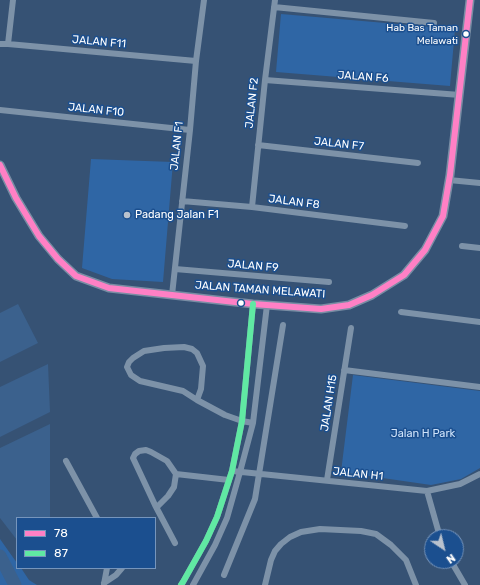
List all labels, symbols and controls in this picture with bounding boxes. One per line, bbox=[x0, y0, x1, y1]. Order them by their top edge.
place label: Hab Bas Taman Melawati bbox=[386, 22, 458, 46]
marker: Hab Bas Taman Melawati bbox=[461, 29, 471, 39]
street label: JALAN F11 bbox=[72, 33, 126, 51]
street label: JALAN F6 bbox=[337, 69, 389, 85]
street label: JALAN F2 bbox=[243, 77, 261, 129]
street label: JALAN F10 bbox=[67, 100, 125, 120]
street label: JALAN F1 bbox=[168, 121, 186, 171]
street label: JALAN F7 bbox=[313, 135, 365, 153]
street label: JALAN F8 bbox=[268, 192, 320, 212]
place label: Padang Jalan F1 bbox=[135, 208, 219, 222]
marker: Padang Jalan F1 bbox=[122, 210, 132, 220]
street label: JALAN F9 bbox=[227, 257, 279, 275]
street label: JALAN TAMAN MELAWATI bbox=[194, 279, 326, 301]
unlabelled marker bbox=[236, 298, 246, 308]
street label: JALAN H15 bbox=[318, 374, 340, 432]
park label: Jalan H Park bbox=[391, 427, 455, 441]
street label: JALAN H1 bbox=[332, 465, 384, 483]
legend bbox=[16, 517, 156, 569]
text: 78 bbox=[54, 526, 68, 540]
north arrow bbox=[424, 529, 464, 569]
text: 87 bbox=[54, 546, 68, 560]
text: N bbox=[444, 551, 458, 566]

